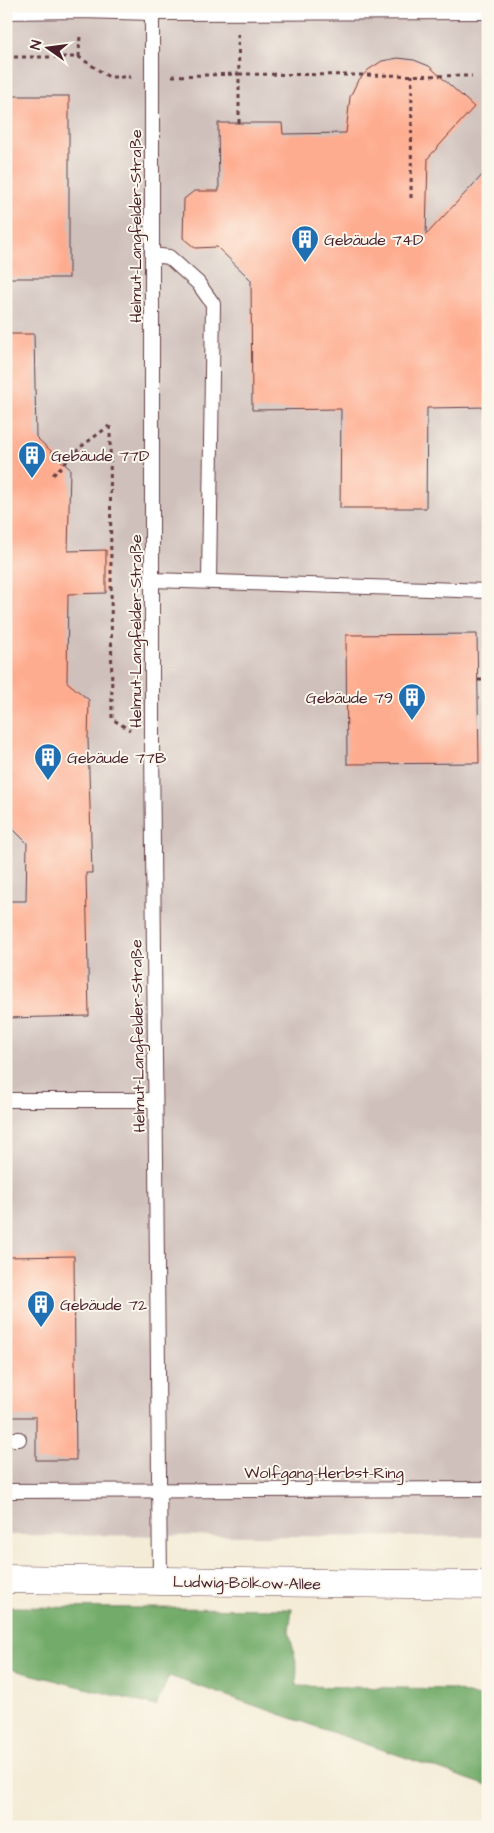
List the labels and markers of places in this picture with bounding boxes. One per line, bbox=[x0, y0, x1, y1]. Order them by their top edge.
building icon: Gebäude 74D bbox=[290, 224, 320, 263]
place label: Gebäude 74D bbox=[324, 229, 423, 251]
building icon: Gebäude 77D bbox=[17, 440, 47, 479]
place label: Gebäude 77D bbox=[51, 445, 149, 467]
building icon: Gebäude 79 bbox=[397, 682, 427, 721]
place label: Gebäude 79 bbox=[306, 687, 393, 709]
building icon: Gebäude 77B bbox=[33, 742, 63, 781]
place label: Gebäude 77B bbox=[67, 747, 167, 769]
building icon: Gebäude 72 bbox=[26, 1289, 56, 1328]
place label: Gebäude 72 bbox=[60, 1294, 147, 1316]

